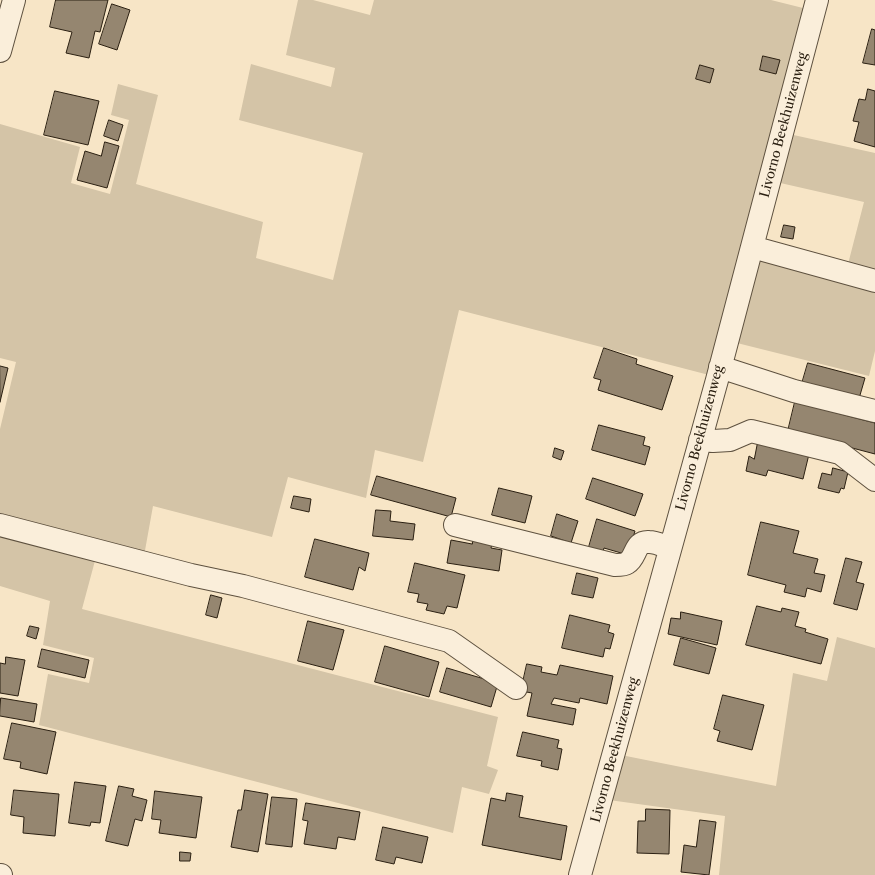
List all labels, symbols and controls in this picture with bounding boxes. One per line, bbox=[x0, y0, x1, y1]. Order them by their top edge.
street label: Livorno Beekhuizenweg bbox=[757, 51, 811, 199]
street label: Livorno Beekhuizenweg bbox=[673, 364, 727, 512]
street label: Livorno Beekhuizenweg bbox=[588, 676, 642, 824]

